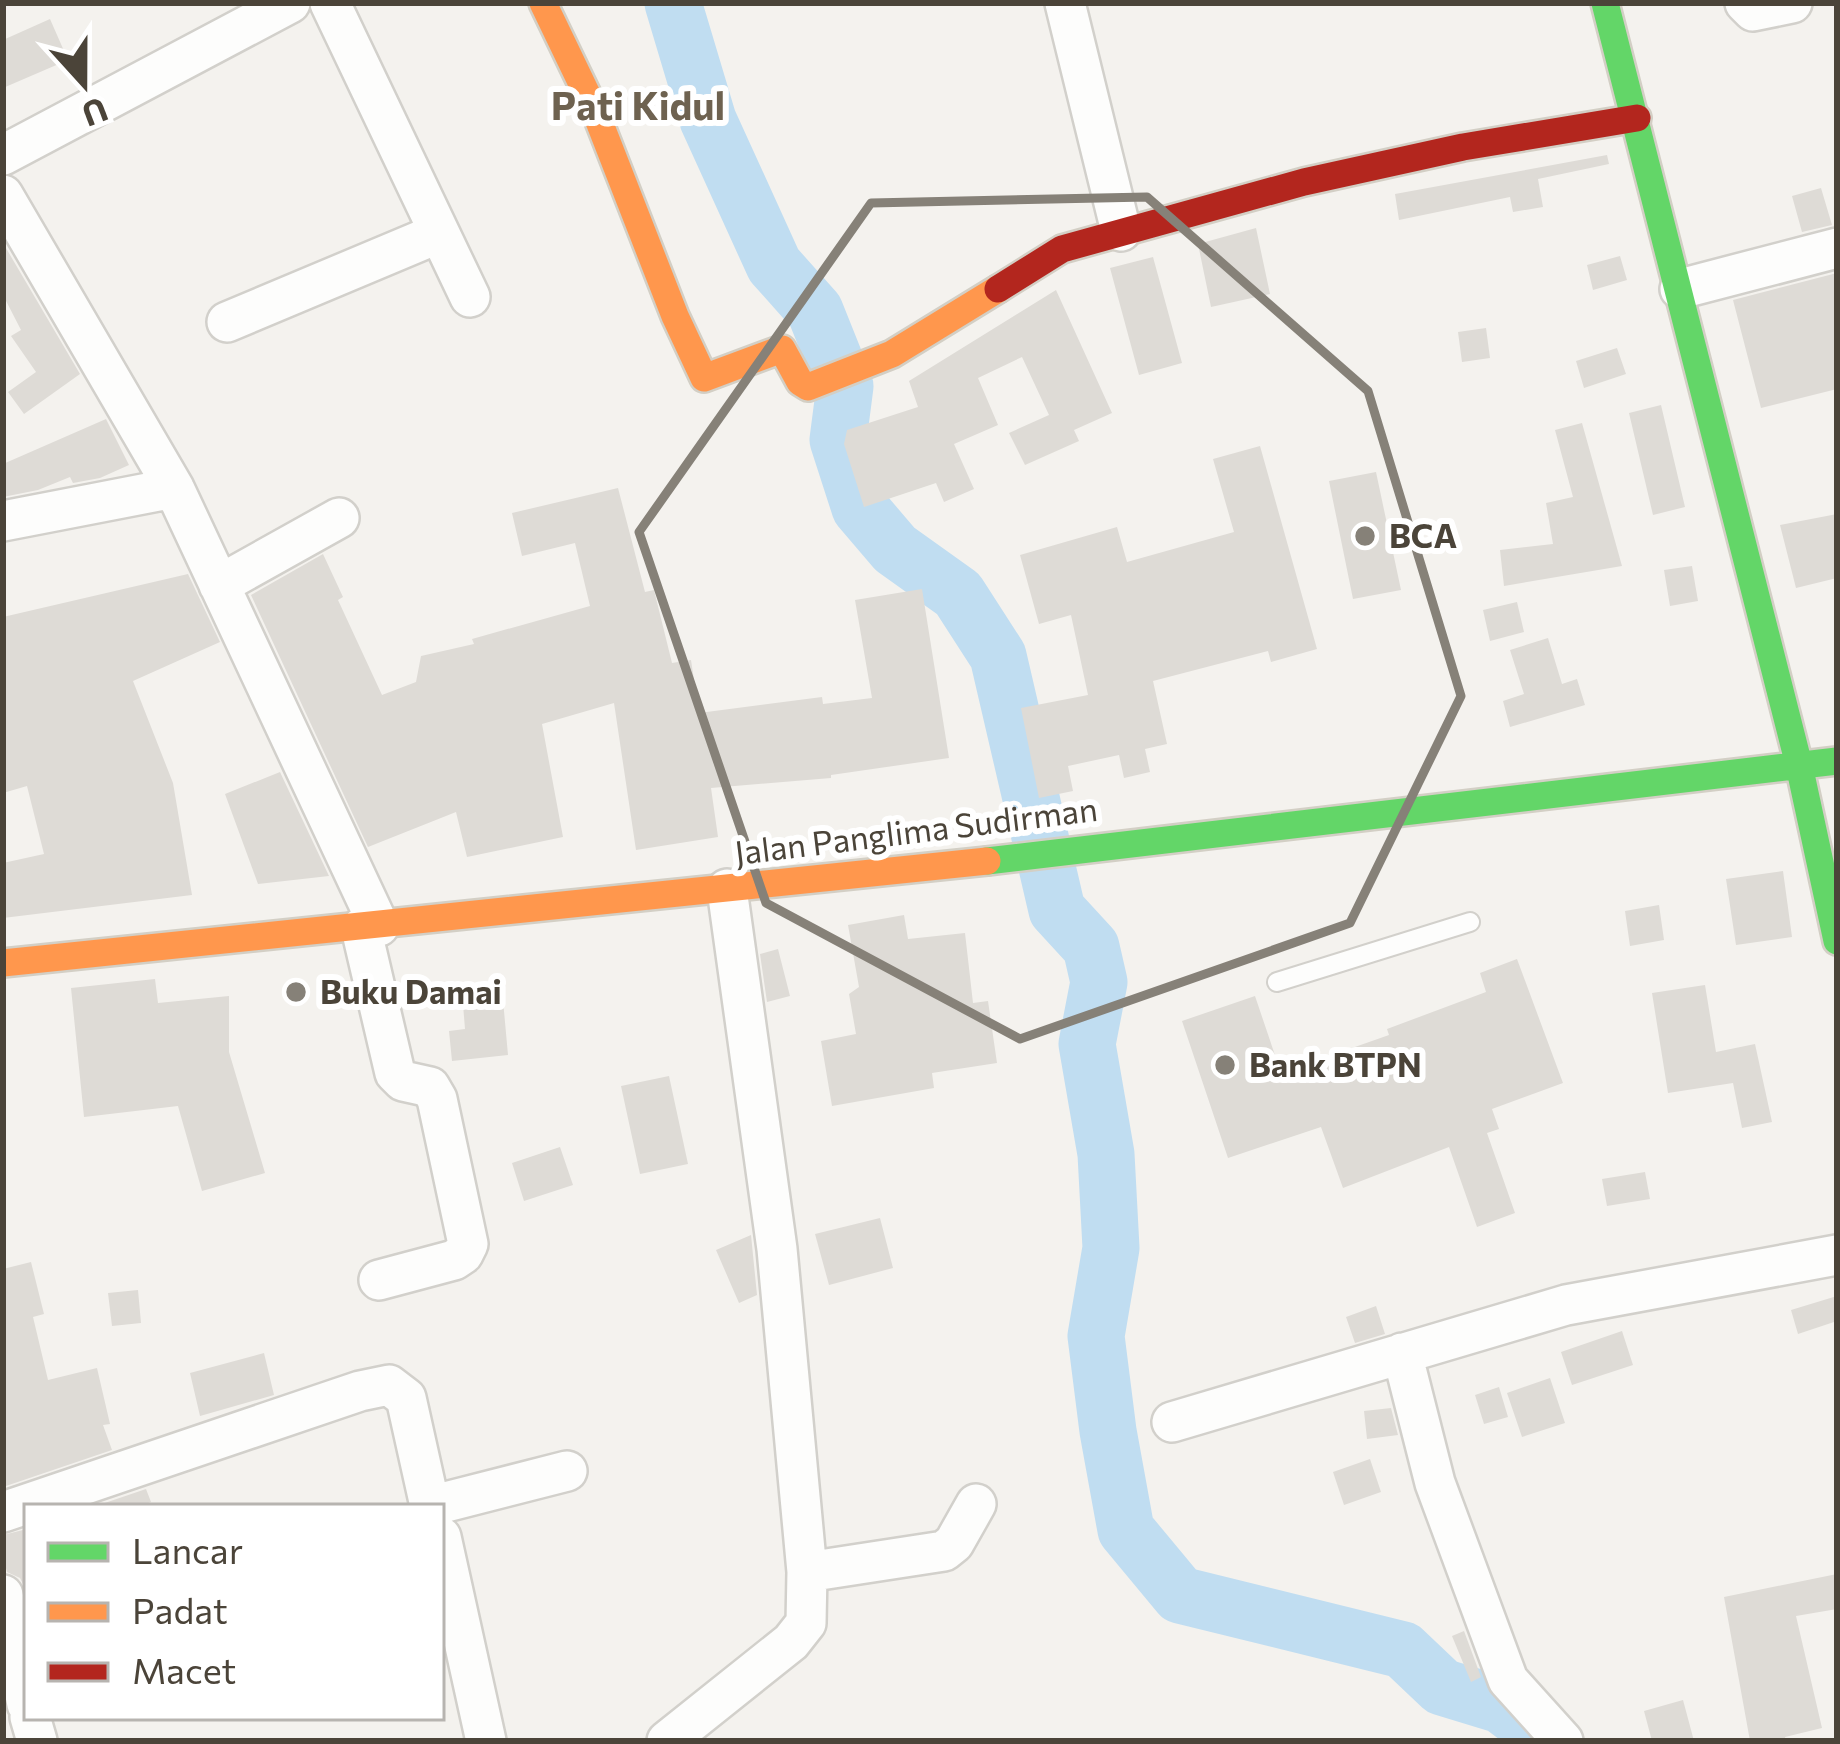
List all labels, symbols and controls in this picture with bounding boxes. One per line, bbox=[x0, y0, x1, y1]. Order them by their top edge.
north arrow bbox=[24, 24, 144, 144]
district label: Pati Kidul bbox=[551, 80, 725, 128]
text: U bbox=[77, 90, 114, 137]
place label: BCA bbox=[1389, 514, 1457, 555]
marker: BCA bbox=[1352, 523, 1378, 549]
street label: Jalan Panglima Sudirman bbox=[732, 787, 1100, 872]
place label: Buku Damai bbox=[320, 970, 502, 1011]
marker: Buku Damai bbox=[283, 979, 309, 1005]
place label: Bank BTPN bbox=[1249, 1043, 1422, 1084]
marker: Bank BTPN bbox=[1212, 1052, 1238, 1078]
legend bbox=[24, 1504, 444, 1720]
text: Lancar bbox=[132, 1527, 243, 1571]
text: Padat bbox=[132, 1587, 228, 1631]
text: Macet bbox=[132, 1647, 236, 1691]

